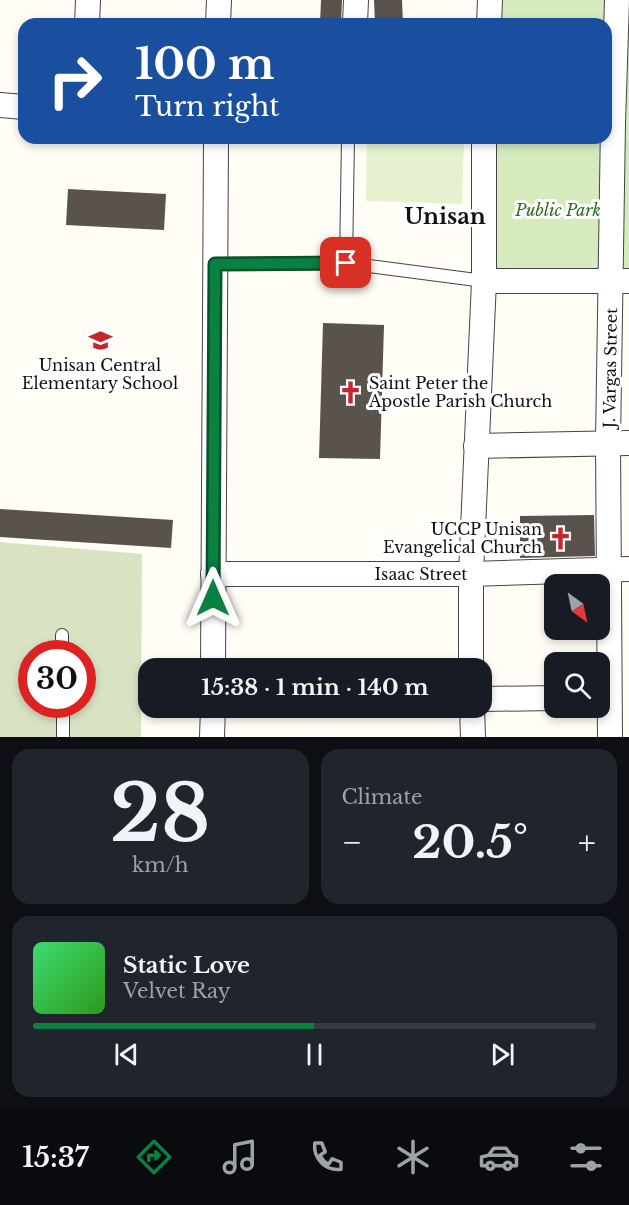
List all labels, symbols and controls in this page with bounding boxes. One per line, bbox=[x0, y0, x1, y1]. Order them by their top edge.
text: 100 m bbox=[135, 38, 274, 90]
icon: right bbox=[36, 42, 114, 120]
text: Turn right bbox=[135, 90, 279, 123]
park label: Public Park bbox=[514, 200, 601, 220]
district label: Unisan bbox=[404, 203, 486, 230]
pin bbox=[320, 237, 371, 288]
icon: arrive bbox=[329, 246, 362, 279]
street label: J. Vargas Street bbox=[599, 308, 621, 430]
school or university icon: Unisan Central Elementary School bbox=[87, 327, 113, 353]
place label: Unisan Central Elementary School bbox=[22, 355, 178, 393]
place label: Saint Peter the Apostle Parish Church bbox=[368, 373, 552, 411]
church icon: Saint Peter the Apostle Parish Church bbox=[338, 379, 364, 405]
place label: UCCP Unisan Evangelical Church bbox=[383, 519, 542, 557]
church icon: UCCP Unisan Evangelical Church bbox=[547, 525, 573, 551]
street label: Isaac Street bbox=[375, 564, 467, 584]
position arrow bbox=[181, 566, 245, 630]
north arrow bbox=[544, 574, 610, 640]
map controls bbox=[544, 574, 610, 718]
speed limit sign: 30 bbox=[18, 640, 96, 718]
button: search bbox=[544, 652, 610, 718]
text: 15:38 · 1 min · 140 m bbox=[201, 674, 429, 701]
text: 28 bbox=[110, 765, 210, 862]
text: Climate bbox=[342, 785, 422, 809]
text: 20.5° bbox=[412, 814, 528, 870]
text: − bbox=[342, 822, 362, 863]
text: + bbox=[578, 822, 596, 863]
text: km/h bbox=[132, 853, 189, 877]
text: Static Love bbox=[123, 952, 250, 979]
text: Velvet Ray bbox=[123, 979, 231, 1003]
icon: previous bbox=[110, 1038, 143, 1071]
icon: pause bbox=[298, 1038, 331, 1071]
icon: next bbox=[486, 1038, 519, 1071]
icon: directions bbox=[133, 1136, 175, 1178]
icon: music bbox=[219, 1136, 261, 1178]
icon: phone bbox=[306, 1136, 348, 1178]
icon: climate bbox=[392, 1136, 434, 1178]
icon: car bbox=[478, 1136, 520, 1178]
icon: filters bbox=[565, 1136, 607, 1178]
text: 15:37 bbox=[22, 1141, 89, 1174]

